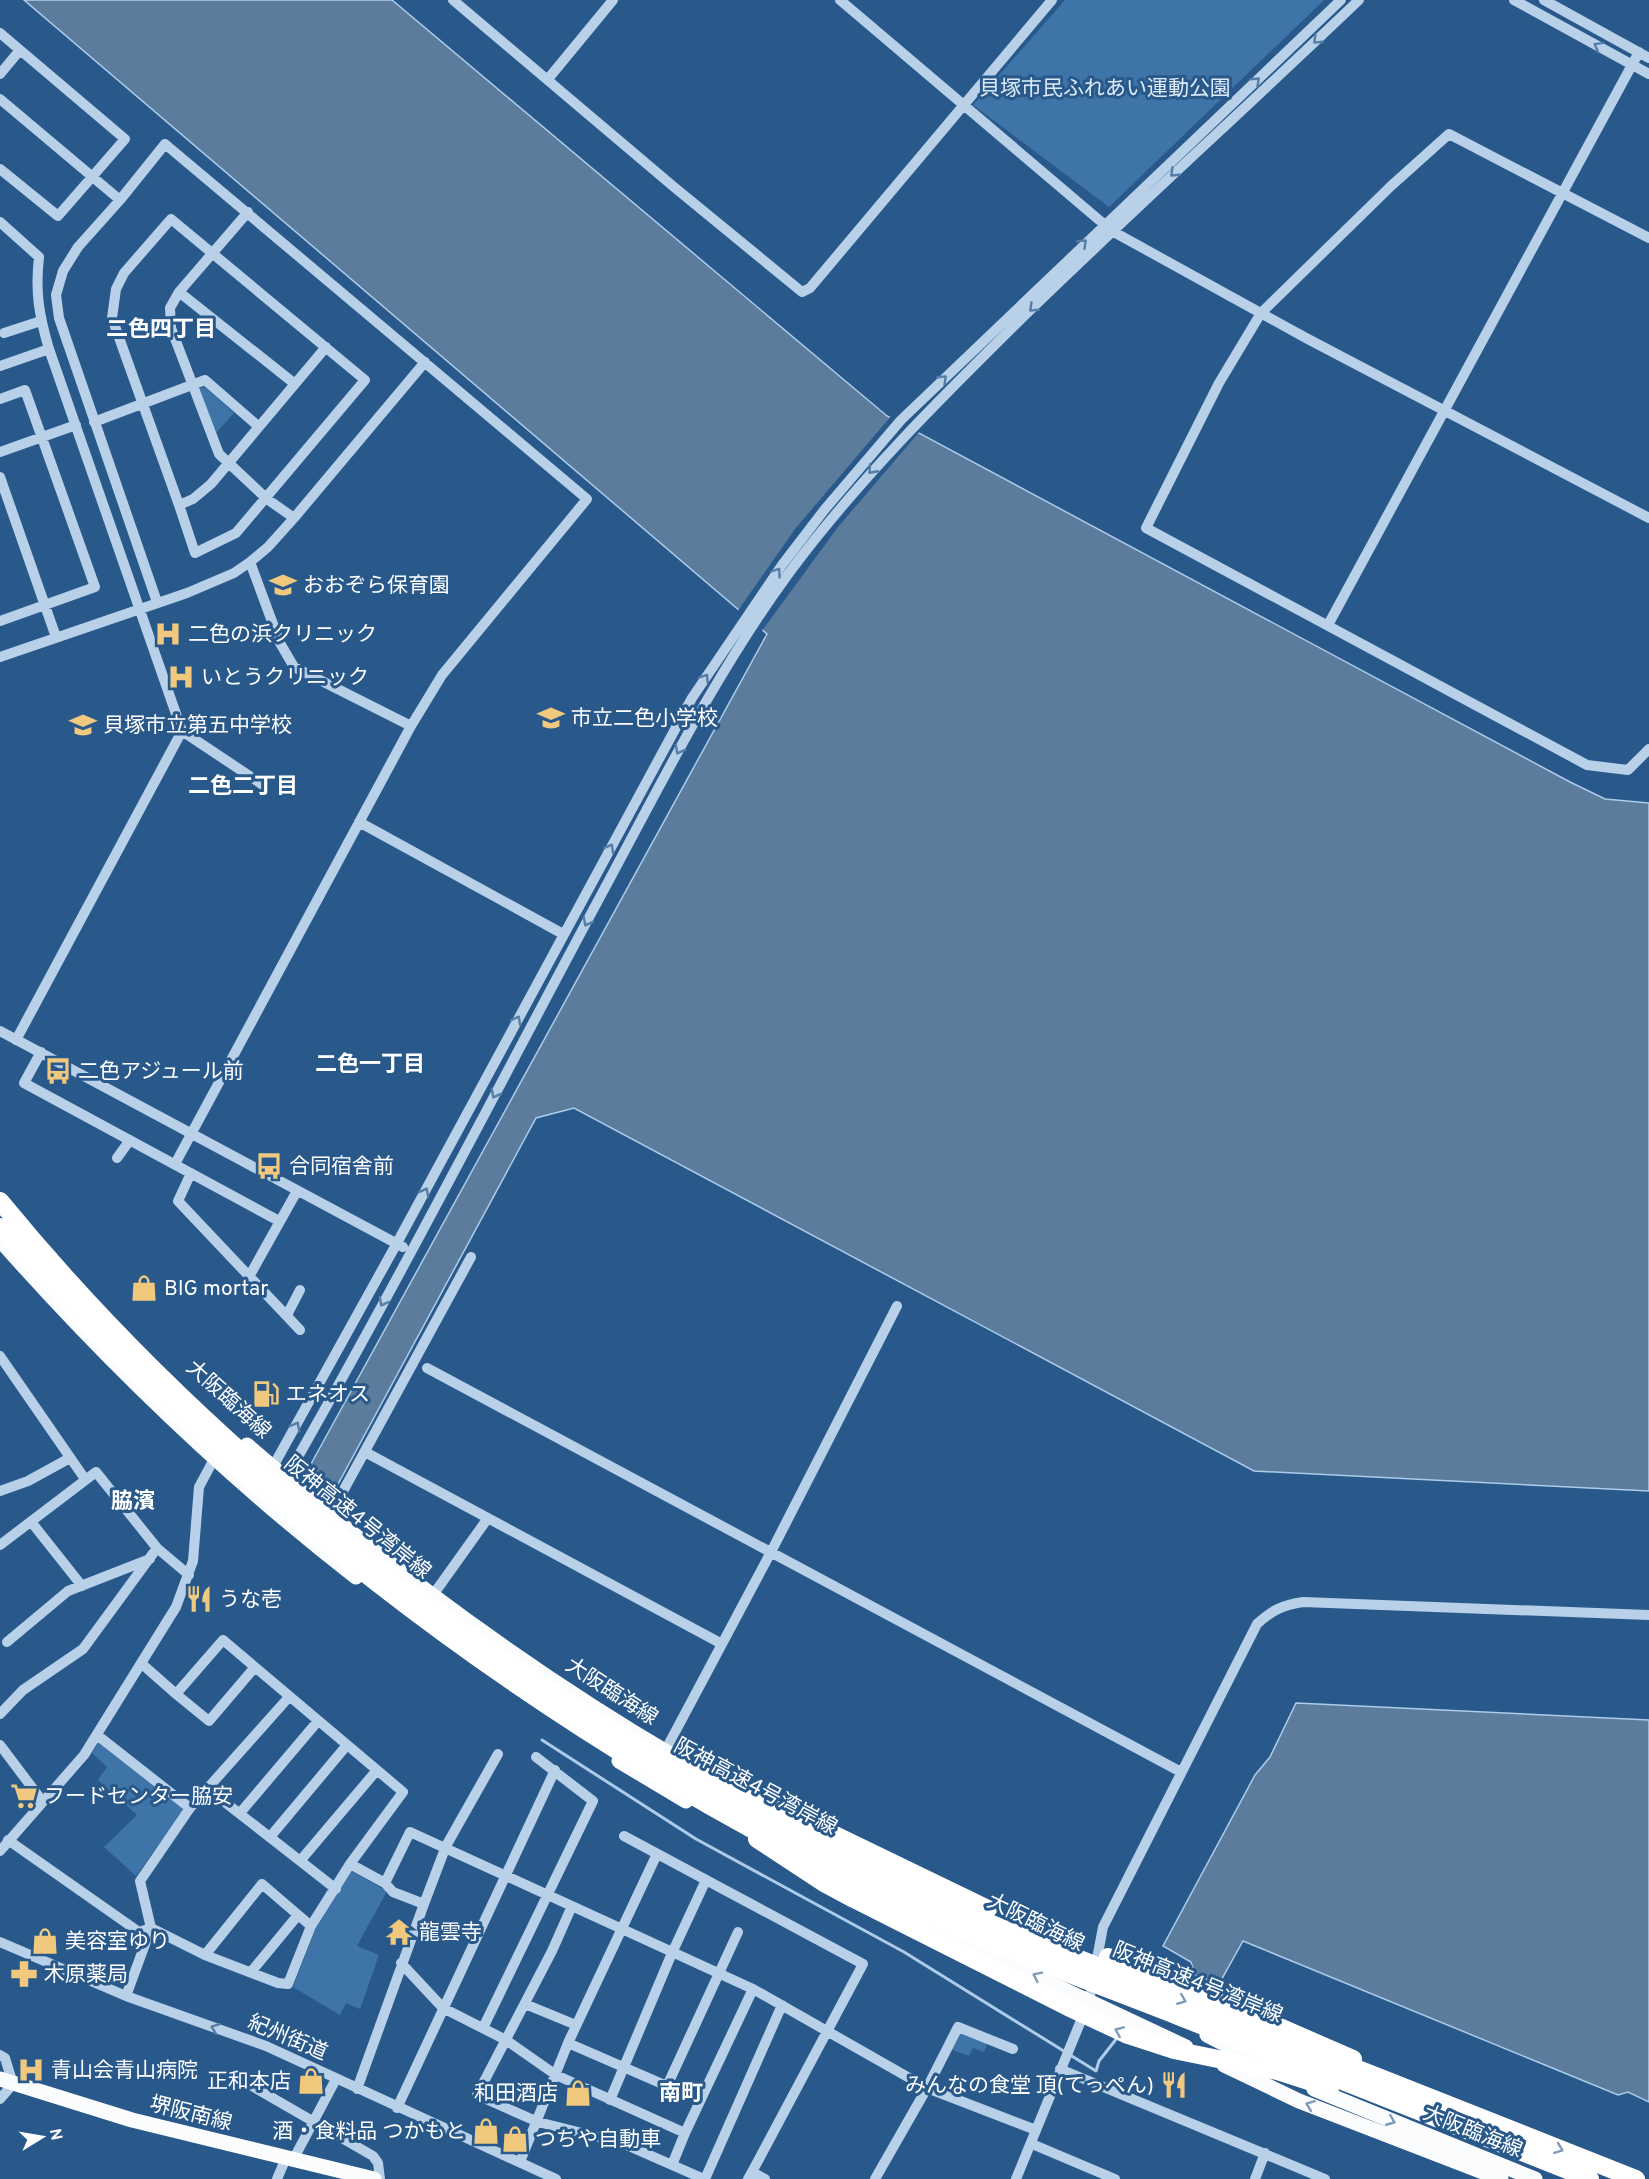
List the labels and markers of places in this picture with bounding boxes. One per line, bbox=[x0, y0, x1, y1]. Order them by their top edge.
school or university icon: おおぞら保育園 bbox=[268, 570, 298, 600]
place label: おおぞら保育園 bbox=[303, 573, 450, 600]
hospital icon: 二色の浜クリニック bbox=[153, 619, 183, 649]
place label: 二色の浜クリニック bbox=[188, 622, 377, 649]
hospital icon: いとうクリニック bbox=[166, 662, 196, 692]
place label: いとうクリニック bbox=[201, 665, 369, 692]
school or university icon: 市立二色小学校 bbox=[536, 703, 566, 733]
place label: 市立二色小学校 bbox=[571, 706, 718, 733]
school or university icon: 貝塚市立第五中学校 bbox=[68, 710, 98, 740]
place label: 貝塚市立第五中学校 bbox=[103, 713, 292, 740]
bus stop icon: 二色アジュール前 bbox=[43, 1056, 73, 1086]
place label: 二色アジュール前 bbox=[78, 1059, 244, 1086]
bus stop icon: 合同宿舎前 bbox=[254, 1151, 284, 1181]
place label: 合同宿舎前 bbox=[289, 1154, 394, 1181]
shop icon: BIG mortar bbox=[129, 1273, 159, 1303]
place label: BIG mortar bbox=[164, 1276, 268, 1303]
fuel station icon: エネオス bbox=[251, 1379, 281, 1409]
place label: エネオス bbox=[286, 1382, 370, 1409]
restaurant icon: うな壱 bbox=[184, 1584, 214, 1614]
place label: うな壱 bbox=[219, 1587, 282, 1614]
supermarket icon: フードセンター脇安 bbox=[9, 1781, 39, 1811]
place label: フードセンター脇安 bbox=[44, 1784, 233, 1811]
temple icon: 龍雲寺 bbox=[384, 1917, 414, 1947]
place label: 龍雲寺 bbox=[419, 1920, 482, 1947]
shop icon: 美容室ゆり bbox=[30, 1926, 60, 1956]
place label: 美容室ゆり bbox=[65, 1929, 170, 1956]
pharmacy icon: 木原薬局 bbox=[9, 1959, 39, 1989]
place label: 木原薬局 bbox=[44, 1962, 128, 1989]
hospital icon: 青山会青山病院 bbox=[16, 2055, 46, 2085]
place label: 青山会青山病院 bbox=[51, 2058, 198, 2085]
shop icon: 正和本店 bbox=[296, 2066, 326, 2096]
place label: 正和本店 bbox=[207, 2069, 291, 2096]
restaurant icon: みんなの食堂 頂(てっぺん) bbox=[1159, 2070, 1189, 2100]
place label: みんなの食堂 頂(てっぺん) bbox=[905, 2073, 1154, 2100]
shop icon: 和田酒店 bbox=[563, 2078, 593, 2108]
place label: 和田酒店 bbox=[474, 2081, 558, 2108]
shop icon: 酒・食料品 つかもと bbox=[471, 2116, 501, 2146]
place label: 酒・食料品 つかもと bbox=[272, 2119, 466, 2146]
shop icon: つちや自動車 bbox=[500, 2124, 530, 2154]
place label: つちや自動車 bbox=[535, 2127, 661, 2154]

